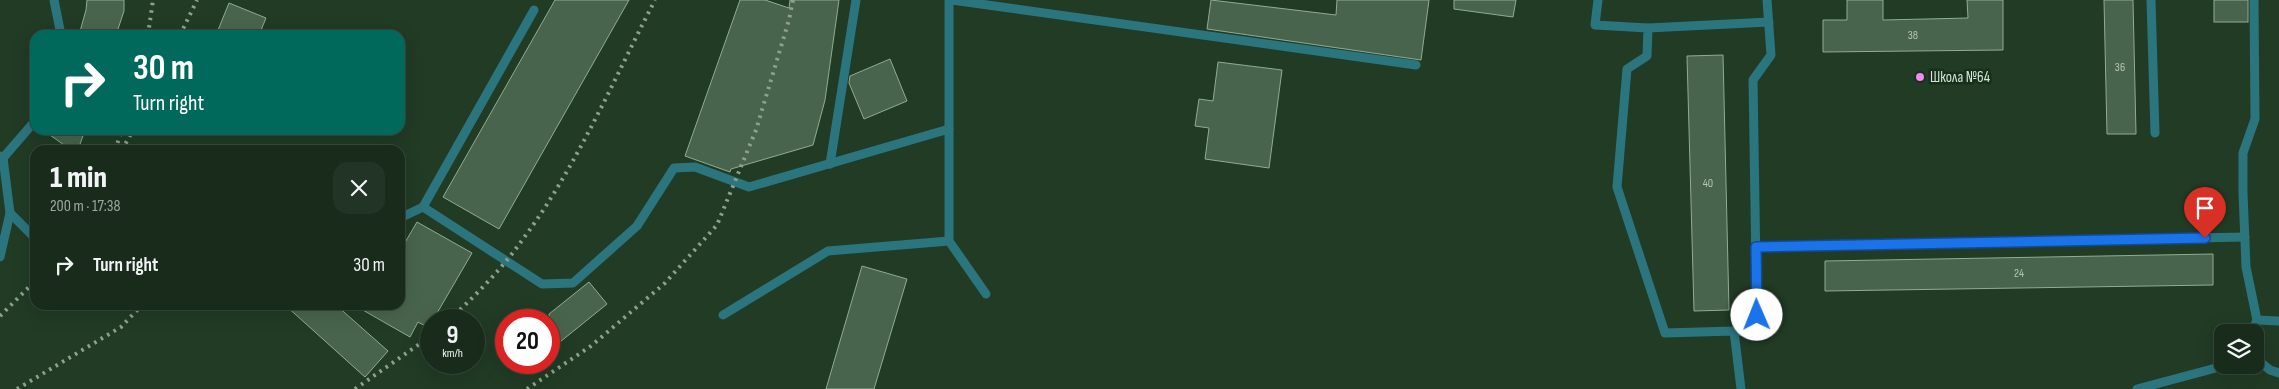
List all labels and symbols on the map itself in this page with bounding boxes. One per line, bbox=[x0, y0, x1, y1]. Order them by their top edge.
house number: 38 bbox=[1908, 28, 1918, 43]
house number: 36 bbox=[2115, 60, 2125, 75]
place label: Школа №64 bbox=[1930, 68, 1990, 87]
marker: Школа №64 bbox=[1914, 71, 1926, 83]
house number: 40 bbox=[1703, 176, 1713, 191]
pin bbox=[2184, 187, 2226, 238]
house number: 24 bbox=[2014, 266, 2024, 281]
position arrow bbox=[1730, 288, 1782, 340]
speed limit sign: 20 bbox=[495, 309, 560, 374]

